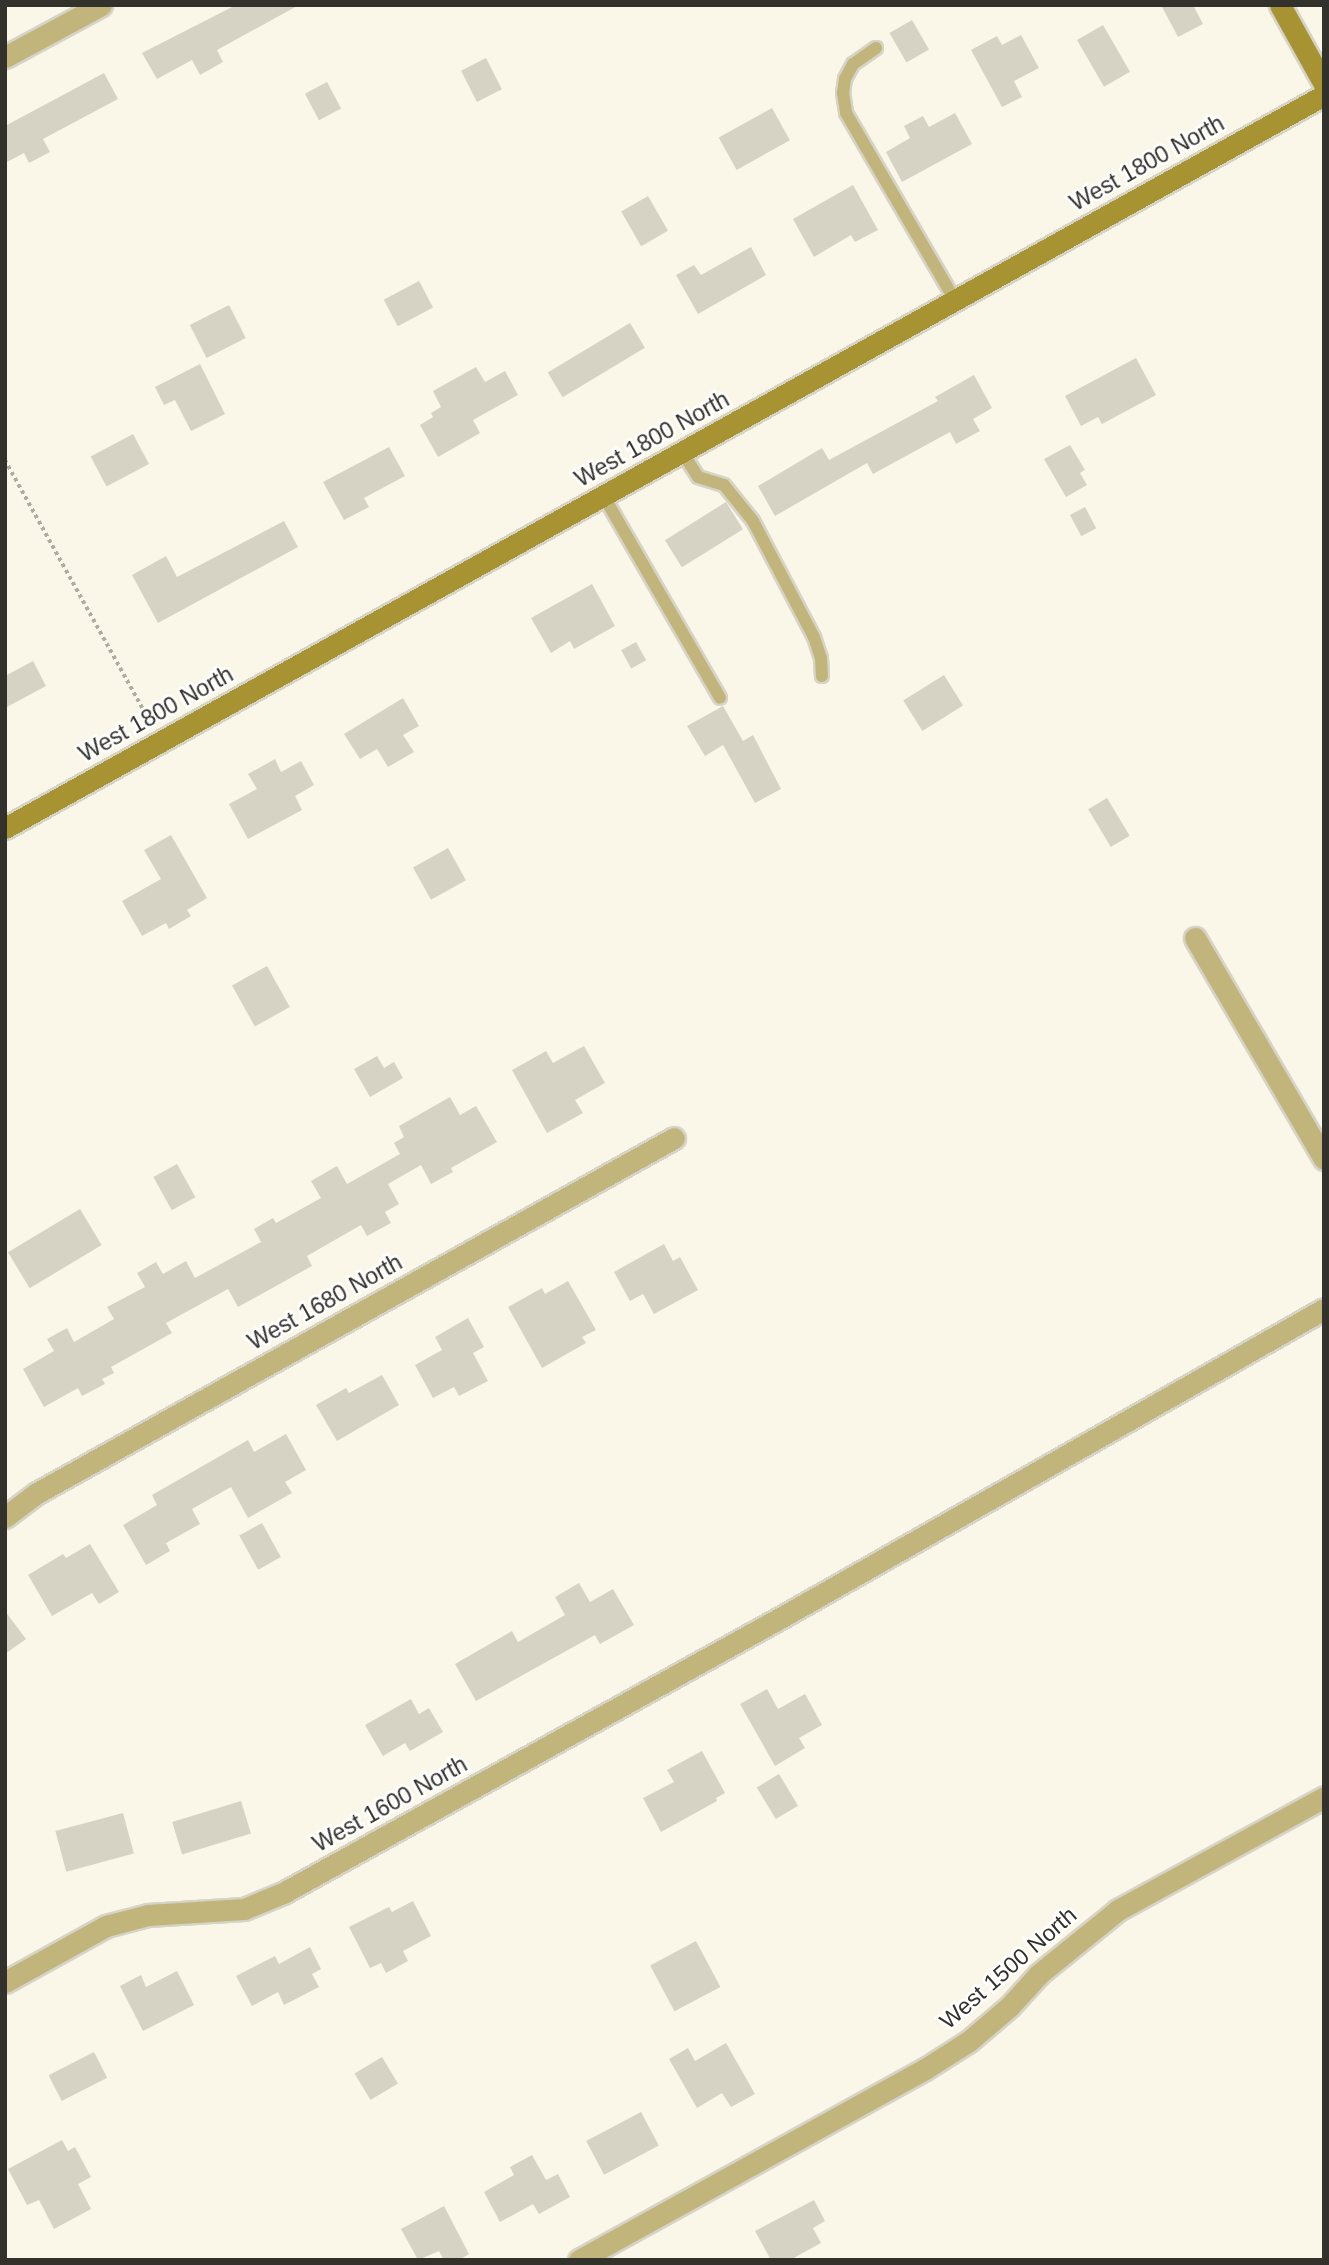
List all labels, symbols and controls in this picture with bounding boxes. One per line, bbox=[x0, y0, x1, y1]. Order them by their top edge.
street label: West 1800 North bbox=[1065, 109, 1229, 217]
street label: West 1800 North bbox=[570, 385, 734, 493]
street label: West 1800 North bbox=[74, 660, 238, 768]
street label: West 1680 North bbox=[243, 1248, 407, 1356]
street label: West 1600 North bbox=[308, 1750, 472, 1858]
street label: West 1500 North bbox=[934, 1901, 1082, 2035]

